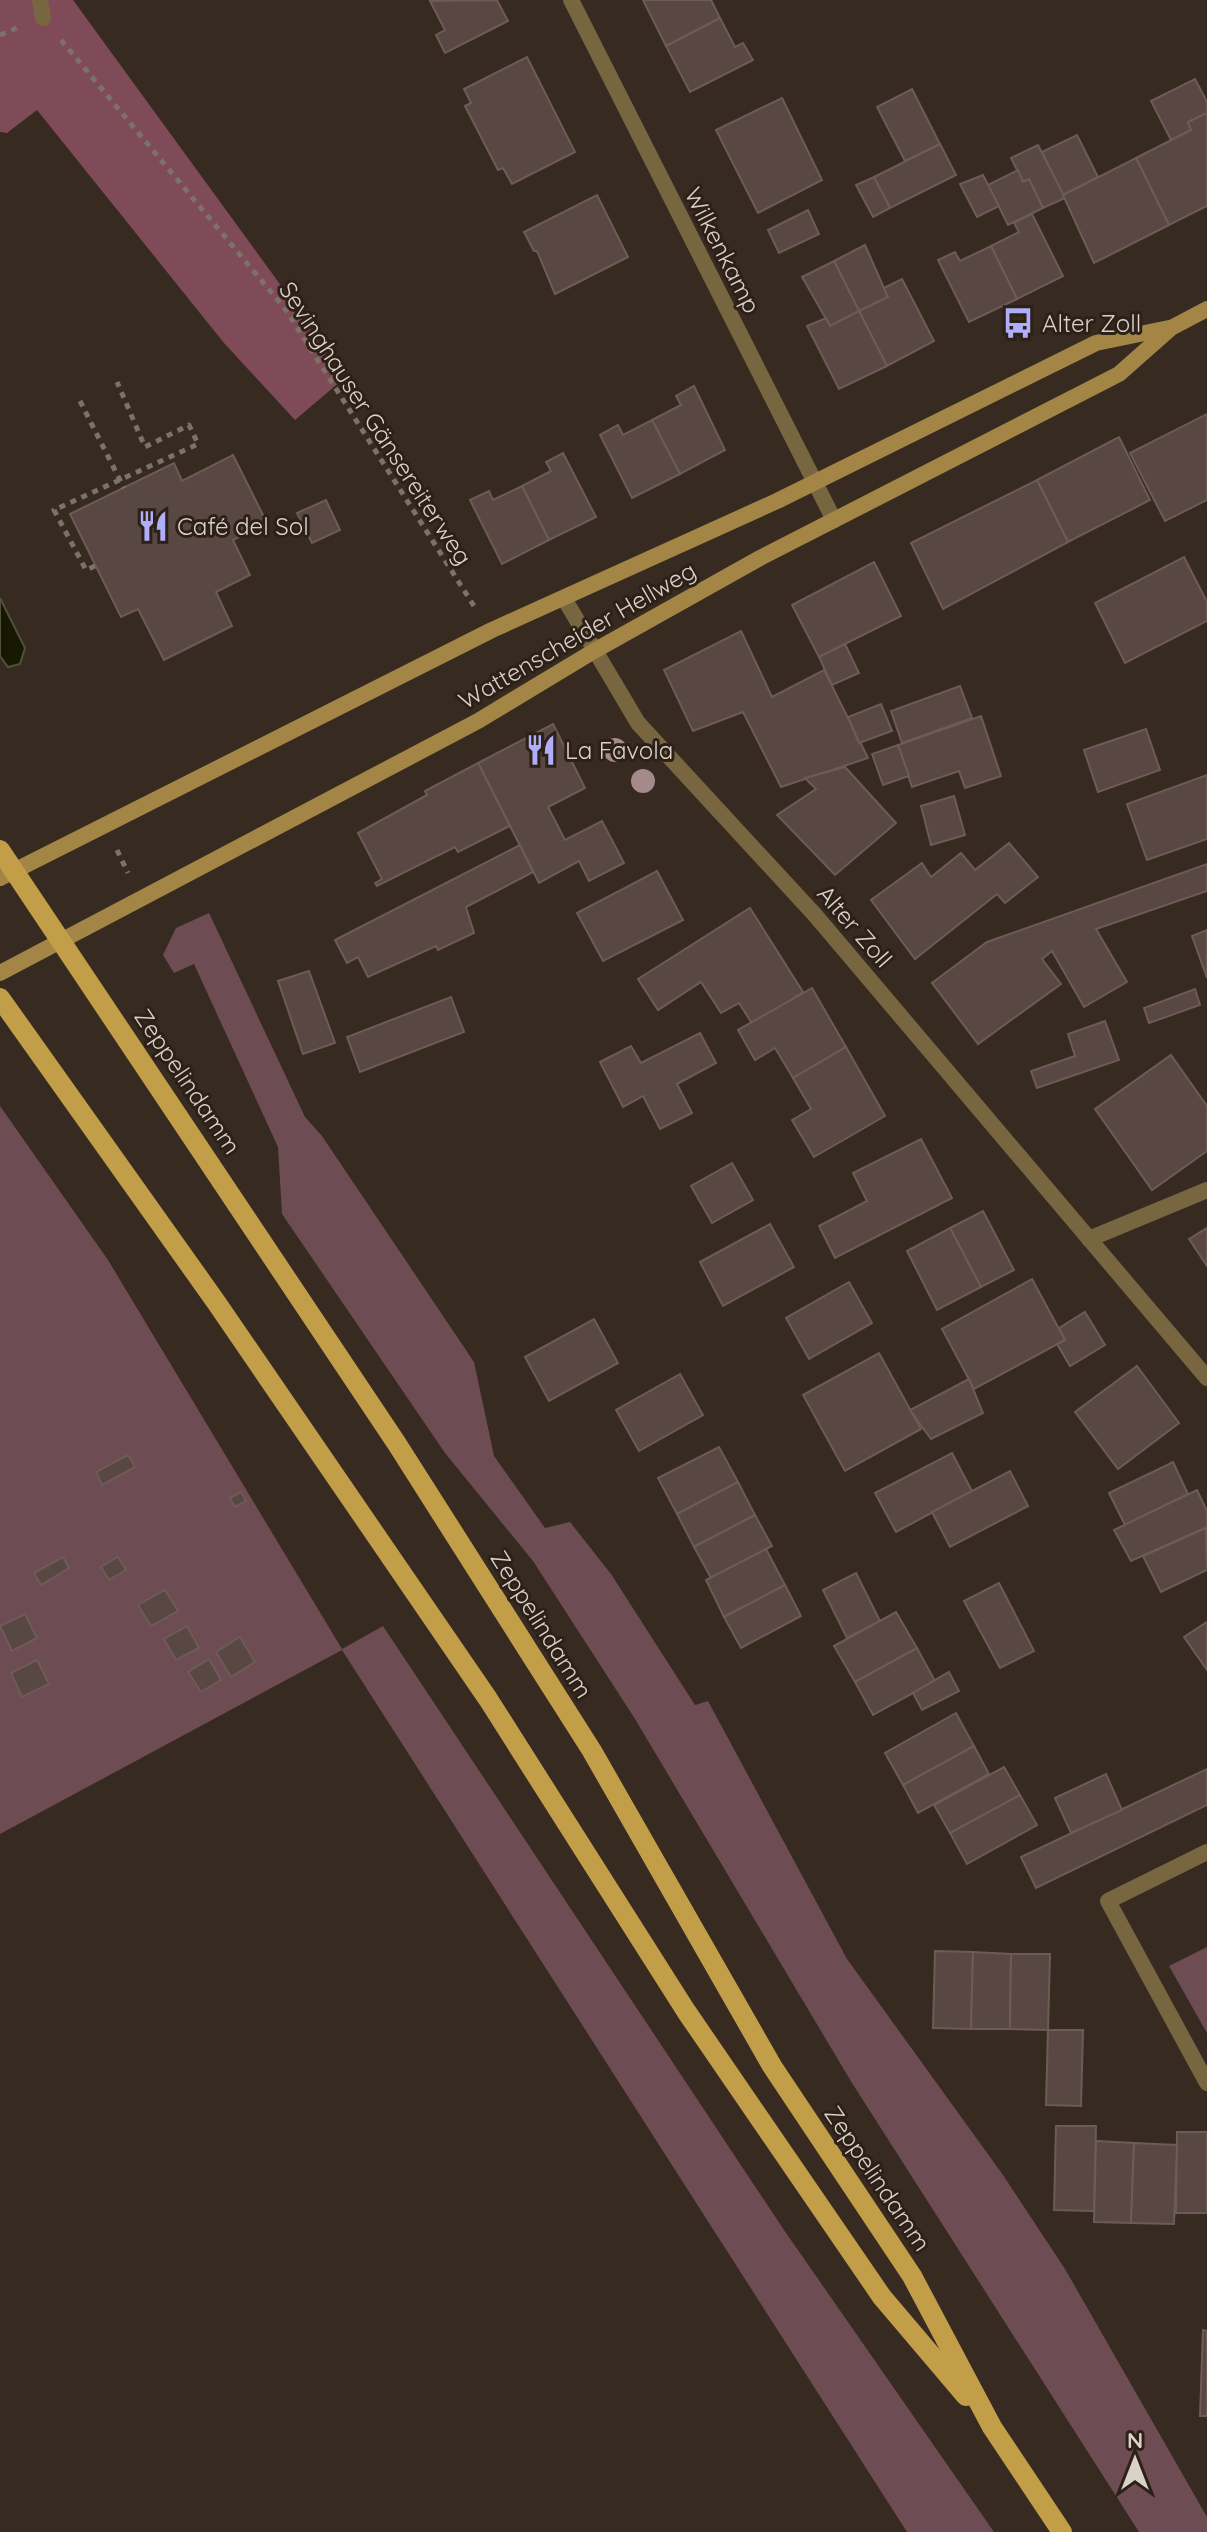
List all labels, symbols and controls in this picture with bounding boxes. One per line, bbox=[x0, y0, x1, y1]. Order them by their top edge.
street label: Wilkenkamp bbox=[678, 182, 768, 318]
street label: Sevinghauser Gänsereiterweg bbox=[273, 276, 479, 570]
bus stop icon: Alter Zoll bbox=[1001, 306, 1035, 340]
place label: Alter Zoll bbox=[1042, 308, 1141, 338]
restaurant icon: Café del Sol bbox=[136, 509, 170, 543]
place label: Café del Sol bbox=[177, 511, 309, 541]
street label: Wattenscheider Hellweg bbox=[453, 555, 701, 715]
restaurant icon: La Favola bbox=[524, 733, 558, 767]
place label: La Favola bbox=[565, 735, 673, 765]
street label: Alter Zoll bbox=[811, 879, 899, 973]
street label: Zeppelindamm bbox=[128, 1003, 248, 1159]
street label: Zeppelindamm bbox=[485, 1544, 599, 1704]
street label: Zeppelindamm bbox=[818, 2100, 938, 2256]
north arrow bbox=[1095, 2420, 1175, 2500]
text: N bbox=[1127, 2426, 1143, 2454]

